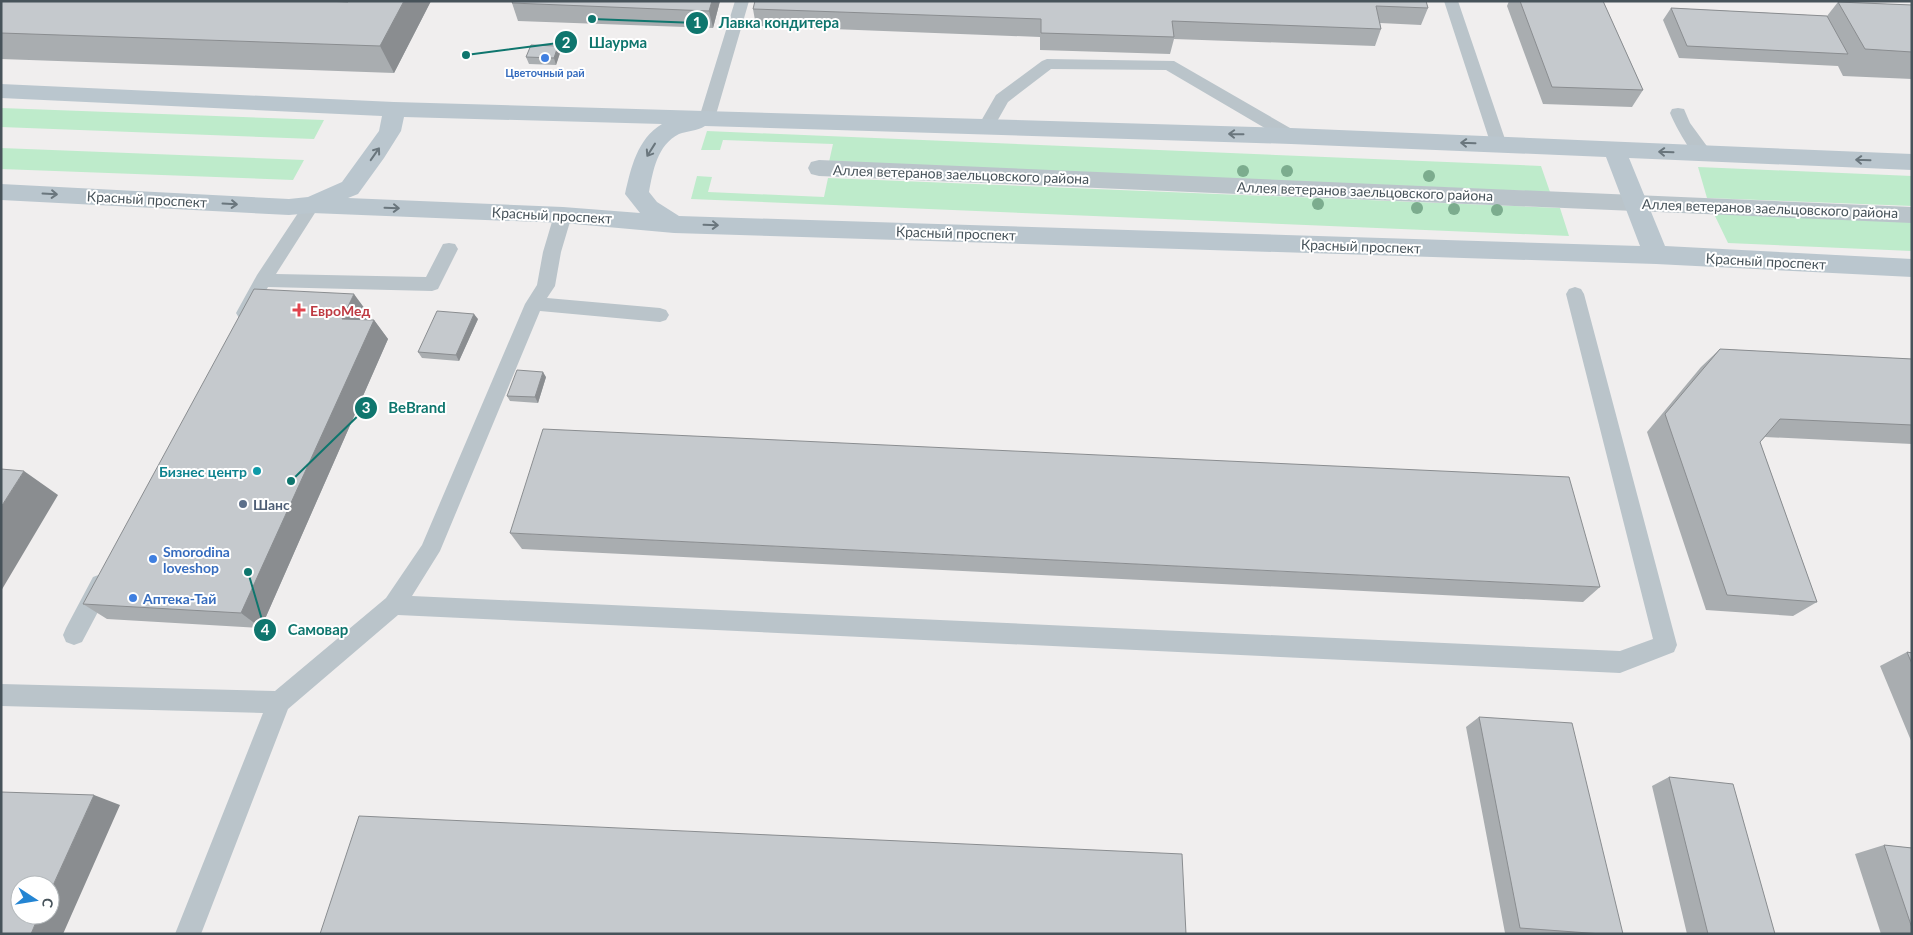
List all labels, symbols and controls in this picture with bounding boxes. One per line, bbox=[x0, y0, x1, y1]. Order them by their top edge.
callout: Лавка кондитера bbox=[684, 8, 850, 38]
text: 1 bbox=[693, 13, 701, 31]
text: Лавка кондитера bbox=[718, 13, 839, 31]
callout: Шаурма bbox=[553, 27, 657, 57]
text: 2 bbox=[562, 33, 571, 51]
text: Шаурма bbox=[589, 33, 647, 51]
marker: Цветочный рай bbox=[539, 52, 551, 64]
place label: Цветочный рай bbox=[505, 66, 585, 79]
one-way arrow bbox=[1228, 130, 1244, 139]
one-way arrow bbox=[1461, 139, 1477, 148]
one-way arrow bbox=[646, 143, 657, 157]
one-way arrow bbox=[370, 147, 380, 161]
one-way arrow bbox=[1658, 147, 1674, 156]
one-way arrow bbox=[1855, 155, 1871, 164]
street label: Аллея ветеранов заельцовского района bbox=[833, 161, 1089, 187]
street label: Аллея ветеранов заельцовского района bbox=[1237, 178, 1493, 204]
street label: Красный проспект bbox=[86, 187, 208, 211]
one-way arrow bbox=[42, 190, 58, 199]
street label: Аллея ветеранов заельцовского района bbox=[1642, 195, 1898, 221]
one-way arrow bbox=[221, 199, 237, 208]
one-way arrow bbox=[384, 203, 400, 213]
street label: Красный проспект bbox=[491, 203, 613, 227]
one-way arrow bbox=[703, 220, 719, 230]
street label: Красный проспект bbox=[896, 222, 1016, 244]
street label: Красный проспект bbox=[1301, 235, 1421, 257]
street label: Красный проспект bbox=[1705, 249, 1827, 273]
place label: ЕвроМед bbox=[310, 302, 370, 319]
marker: ЕвроМед bbox=[292, 303, 306, 317]
callout: BeBrand bbox=[353, 393, 456, 423]
text: 3 bbox=[362, 398, 370, 416]
text: BeBrand bbox=[388, 398, 446, 416]
place label: Бизнес центр bbox=[159, 463, 247, 480]
marker: Бизнес центр bbox=[251, 465, 263, 477]
place label: Шанс bbox=[253, 496, 290, 513]
marker: Шанс bbox=[237, 498, 249, 510]
place label: Smorodina loveshop bbox=[163, 543, 230, 576]
marker: Smorodina loveshop bbox=[147, 553, 159, 565]
place label: Аптека-Тай bbox=[142, 590, 216, 607]
marker: Аптека-Тай bbox=[127, 592, 139, 604]
callout: Самовар bbox=[252, 615, 358, 645]
text: 4 bbox=[261, 620, 270, 638]
text: Самовар bbox=[288, 620, 348, 638]
north arrow bbox=[10, 875, 60, 925]
text: С bbox=[39, 897, 57, 910]

